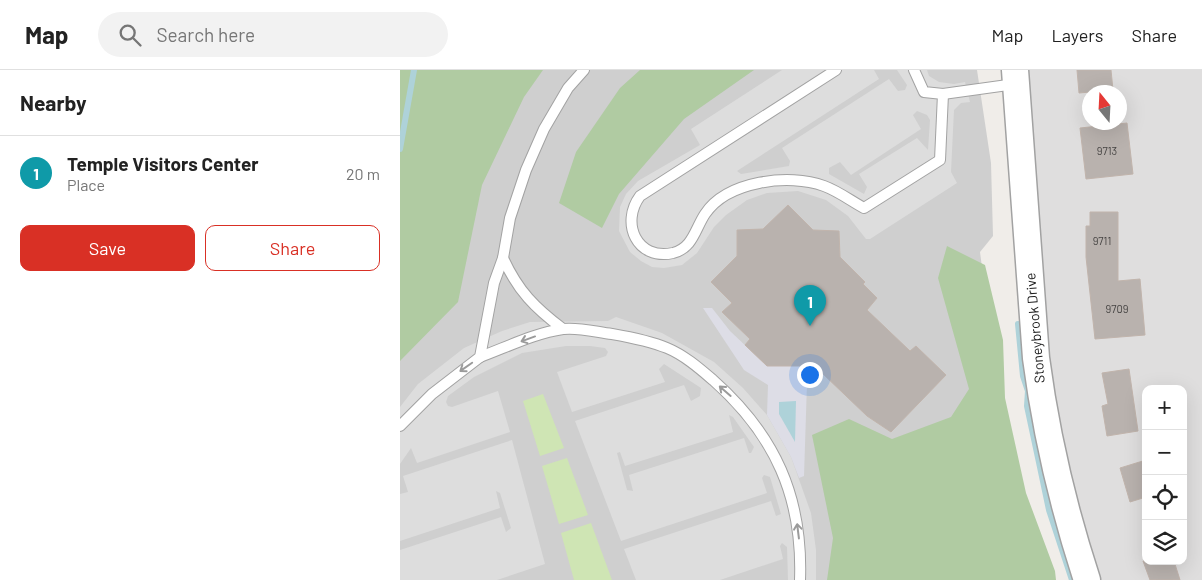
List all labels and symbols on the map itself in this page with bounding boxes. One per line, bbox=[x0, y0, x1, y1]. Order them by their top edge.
north arrow bbox=[1082, 85, 1127, 130]
house number: 9713 bbox=[1097, 144, 1117, 157]
house number: 9711 bbox=[1093, 234, 1111, 247]
street label: Stoneybrook Drive bbox=[1021, 272, 1048, 384]
pin: 1 bbox=[794, 285, 826, 326]
house number: 9709 bbox=[1106, 302, 1129, 315]
one-way arrow bbox=[520, 335, 536, 344]
one-way arrow bbox=[459, 362, 473, 372]
your location bbox=[797, 362, 823, 388]
one-way arrow bbox=[718, 385, 731, 396]
one-way arrow bbox=[793, 524, 803, 540]

